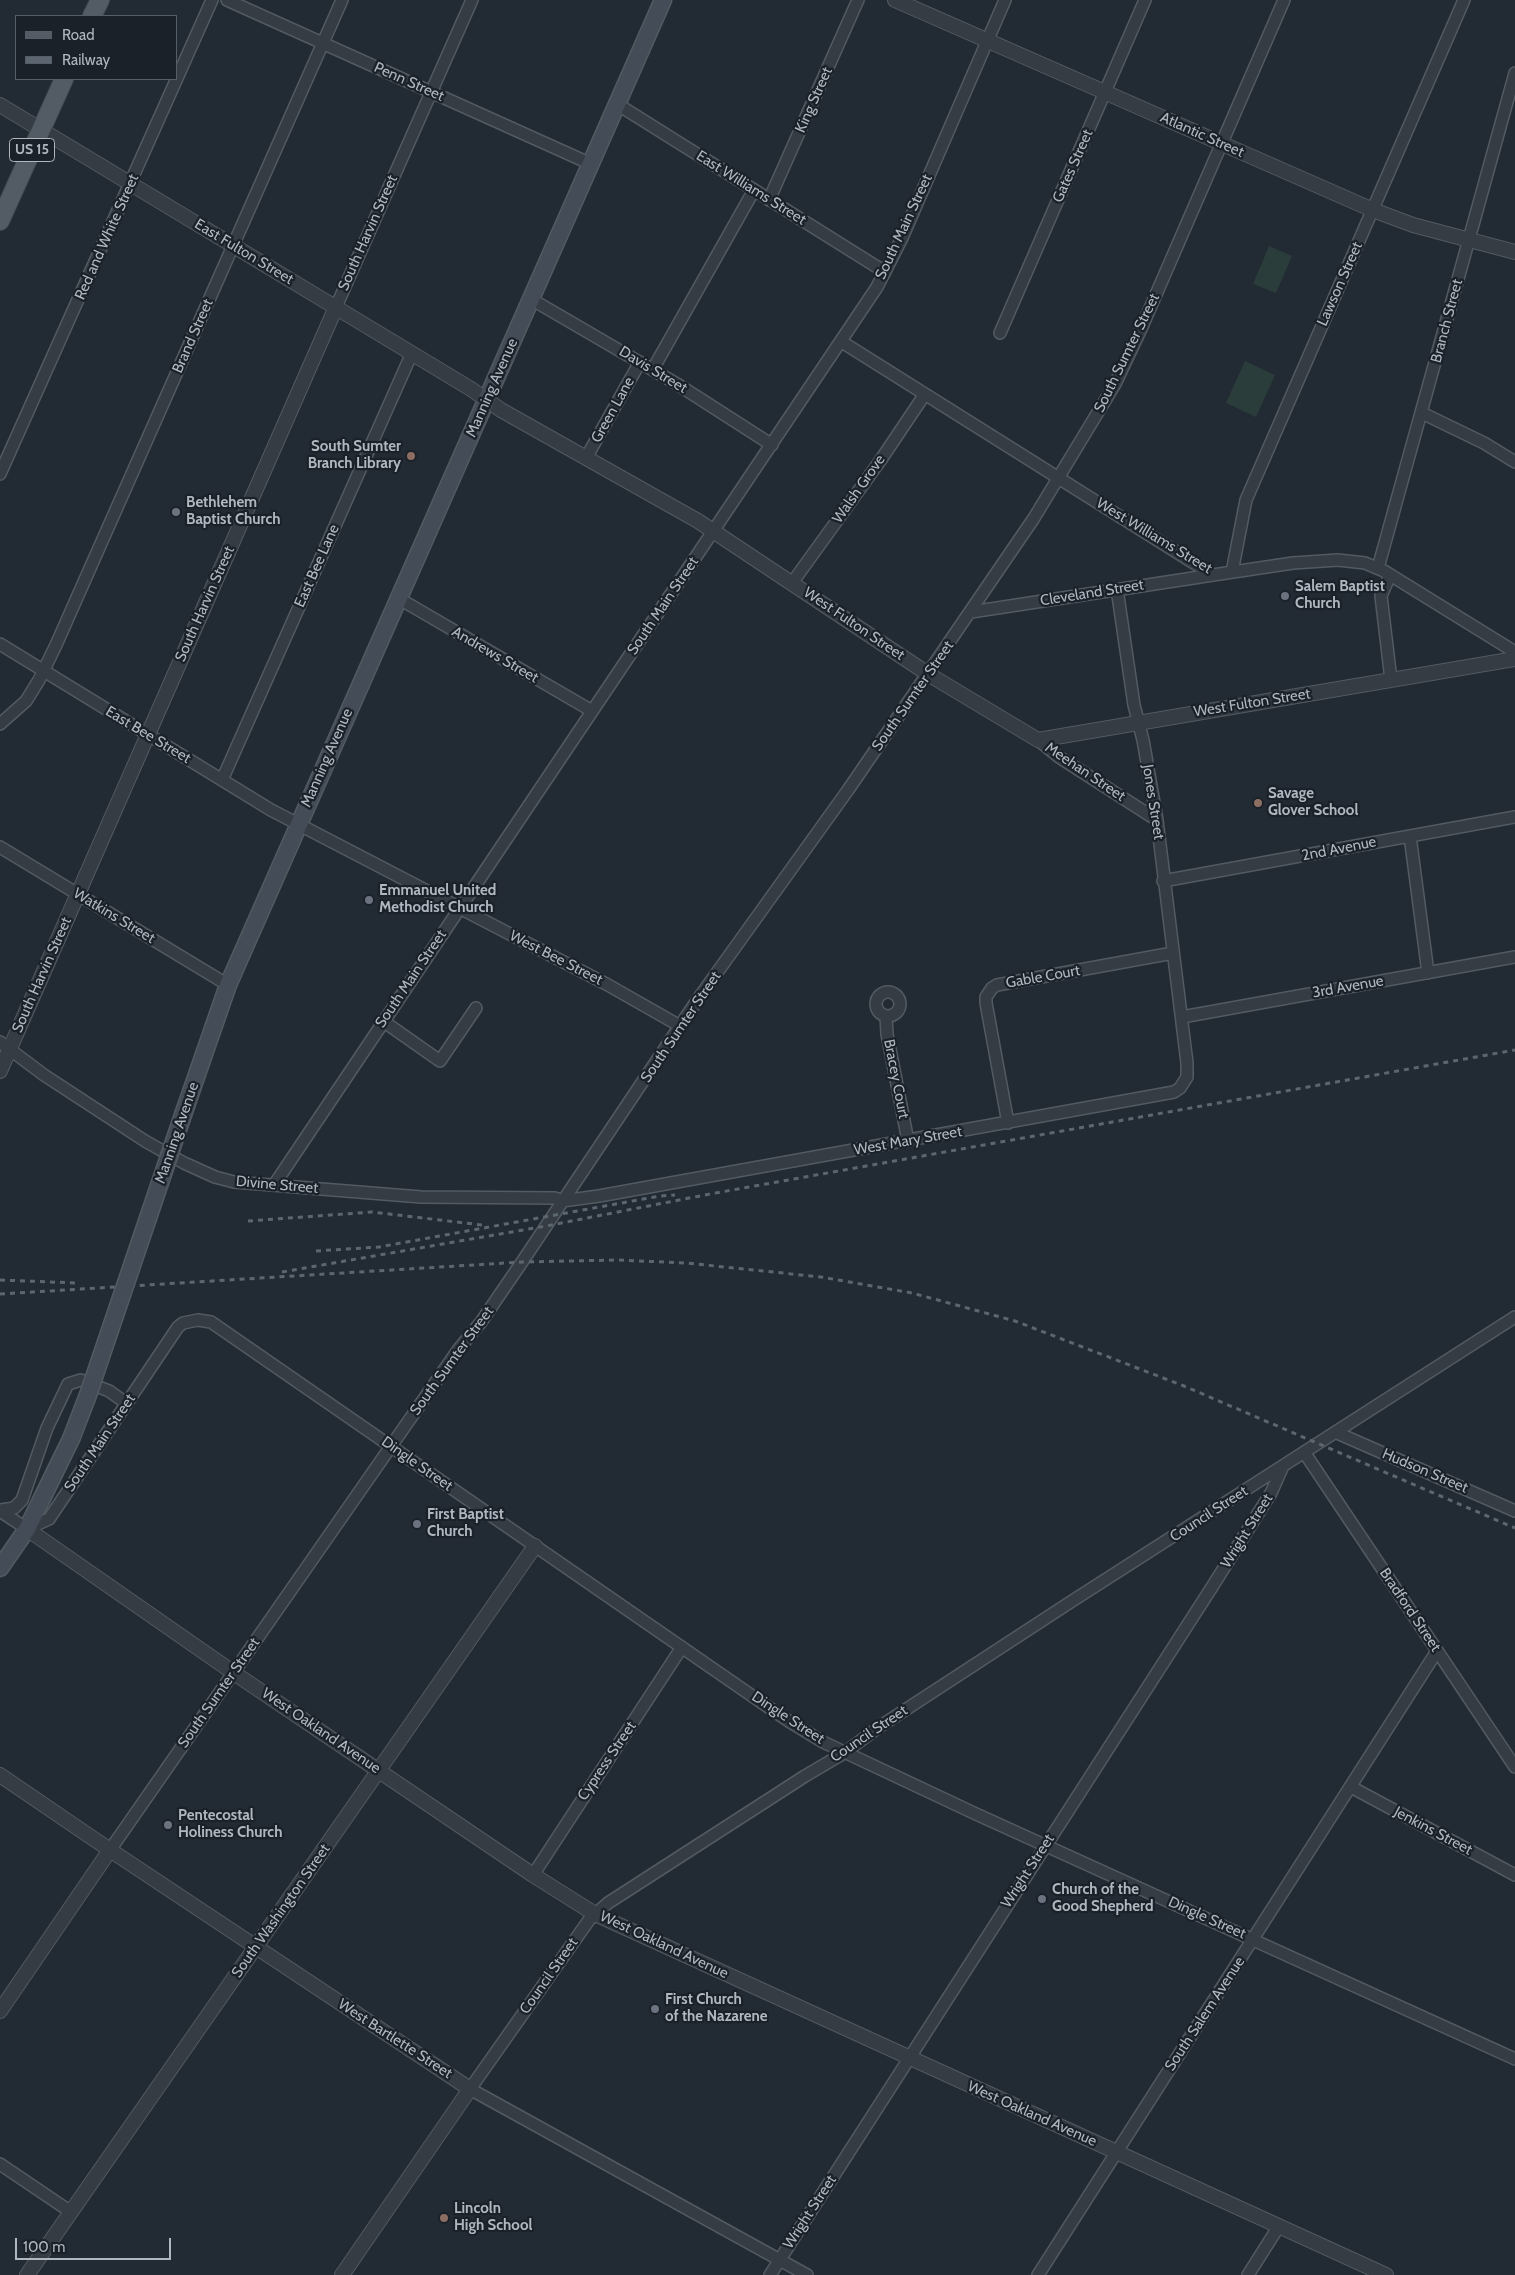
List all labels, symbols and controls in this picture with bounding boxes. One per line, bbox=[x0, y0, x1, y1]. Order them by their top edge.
legend bbox=[15, 15, 178, 80]
text: Road bbox=[62, 26, 95, 44]
text: Railway bbox=[62, 51, 110, 69]
street label: Penn Street bbox=[371, 59, 447, 105]
street label: King Street bbox=[792, 64, 836, 136]
street label: Atlantic Street bbox=[1157, 109, 1247, 161]
street label: Gates Street bbox=[1049, 127, 1097, 205]
road number: US 15 bbox=[10, 138, 54, 162]
street label: East Williams Street bbox=[693, 147, 809, 229]
street label: Red and White Street bbox=[71, 171, 143, 303]
street label: South Main Street bbox=[872, 171, 936, 283]
street label: South Harvin Street bbox=[334, 172, 402, 294]
street label: East Fulton Street bbox=[191, 215, 297, 289]
street label: Lawson Street bbox=[1313, 239, 1367, 329]
street label: Branch Street bbox=[1427, 277, 1467, 365]
street label: South Sumter Street bbox=[1090, 290, 1164, 416]
street label: Brand Street bbox=[169, 296, 217, 376]
street label: Manning Avenue bbox=[462, 336, 522, 440]
street label: Davis Street bbox=[616, 343, 690, 397]
street label: Green Lane bbox=[588, 374, 638, 446]
place label: South Sumter Branch Library bbox=[308, 438, 401, 473]
marker: South Sumter Branch Library bbox=[405, 450, 417, 462]
street label: Walsh Grove bbox=[829, 451, 889, 527]
place label: Bethlehem Baptist Church bbox=[186, 494, 281, 529]
street label: West Williams Street bbox=[1093, 494, 1215, 578]
marker: Bethlehem Baptist Church bbox=[170, 506, 182, 518]
street label: East Bee Lane bbox=[291, 522, 343, 610]
street label: South Harvin Street bbox=[171, 543, 239, 665]
street label: South Main Street bbox=[624, 554, 702, 658]
street label: Cleveland Street bbox=[1039, 576, 1145, 610]
place label: Salem Baptist Church bbox=[1295, 578, 1385, 613]
street label: West Fulton Street bbox=[800, 584, 908, 664]
marker: Salem Baptist Church bbox=[1279, 590, 1291, 602]
street label: Andrews Street bbox=[448, 623, 542, 687]
street label: South Sumter Street bbox=[868, 637, 958, 755]
street label: West Fulton Street bbox=[1192, 685, 1312, 721]
street label: East Bee Street bbox=[102, 702, 194, 768]
street label: Manning Avenue bbox=[297, 706, 357, 810]
street label: Meehan Street bbox=[1041, 739, 1129, 805]
street label: Jones Street bbox=[1138, 763, 1168, 841]
place label: Savage Glover School bbox=[1268, 785, 1358, 820]
marker: Savage Glover School bbox=[1252, 797, 1264, 809]
street label: 2nd Avenue bbox=[1300, 833, 1378, 865]
place label: Emmanuel United Methodist Church bbox=[379, 882, 496, 917]
street label: Watkins Street bbox=[70, 885, 158, 947]
marker: Emmanuel United Methodist Church bbox=[363, 894, 375, 906]
street label: South Harvin Street bbox=[8, 914, 76, 1036]
street label: South Main Street bbox=[372, 927, 450, 1031]
street label: West Bee Street bbox=[506, 927, 606, 989]
street label: Gable Court bbox=[1004, 962, 1082, 992]
street label: South Sumter Street bbox=[637, 968, 725, 1086]
street label: 3rd Avenue bbox=[1311, 972, 1385, 1002]
street label: Bracey Court bbox=[879, 1038, 913, 1120]
street label: Manning Avenue bbox=[151, 1080, 203, 1186]
street label: West Mary Street bbox=[853, 1123, 963, 1159]
street label: Divine Street bbox=[235, 1172, 319, 1198]
street label: South Sumter Street bbox=[406, 1303, 498, 1419]
street label: South Main Street bbox=[61, 1391, 139, 1495]
street label: Dingle Street bbox=[378, 1433, 456, 1495]
street label: Hudson Street bbox=[1379, 1445, 1471, 1497]
street label: Council Street bbox=[1167, 1482, 1251, 1546]
street label: Wright Street bbox=[1217, 1491, 1277, 1571]
place label: First Baptist Church bbox=[427, 1506, 504, 1541]
marker: First Baptist Church bbox=[411, 1518, 423, 1530]
street label: Bradford Street bbox=[1375, 1565, 1445, 1655]
street label: South Sumter Street bbox=[174, 1634, 264, 1752]
street label: West Oakland Avenue bbox=[258, 1684, 384, 1778]
street label: Dingle Street bbox=[748, 1688, 828, 1748]
street label: Council Street bbox=[827, 1702, 911, 1766]
street label: Cypress Street bbox=[574, 1718, 640, 1804]
street label: Jenkins Street bbox=[1391, 1803, 1475, 1859]
place label: Pentecostal Holiness Church bbox=[178, 1807, 282, 1842]
marker: Pentecostal Holiness Church bbox=[162, 1819, 174, 1831]
street label: Wright Street bbox=[998, 1831, 1058, 1911]
street label: South Washington Street bbox=[228, 1841, 334, 1981]
place label: Church of the Good Shepherd bbox=[1052, 1881, 1153, 1916]
marker: Church of the Good Shepherd bbox=[1036, 1893, 1048, 1905]
street label: Dingle Street bbox=[1165, 1893, 1249, 1943]
street label: West Oakland Avenue bbox=[597, 1907, 731, 1983]
street label: Council Street bbox=[516, 1934, 582, 2018]
street label: South Salem Avenue bbox=[1161, 1953, 1249, 2075]
place label: First Church of the Nazarene bbox=[665, 1991, 767, 2026]
street label: West Bartlette Street bbox=[334, 1995, 456, 2083]
marker: First Church of the Nazarene bbox=[649, 2003, 661, 2015]
street label: West Oakland Avenue bbox=[965, 2077, 1099, 2151]
street label: Wright Street bbox=[780, 2172, 840, 2252]
place label: Lincoln High School bbox=[454, 2200, 532, 2235]
marker: Lincoln High School bbox=[438, 2212, 450, 2224]
scale bar bbox=[18, 2228, 174, 2260]
text: 100 m bbox=[23, 2238, 65, 2256]

